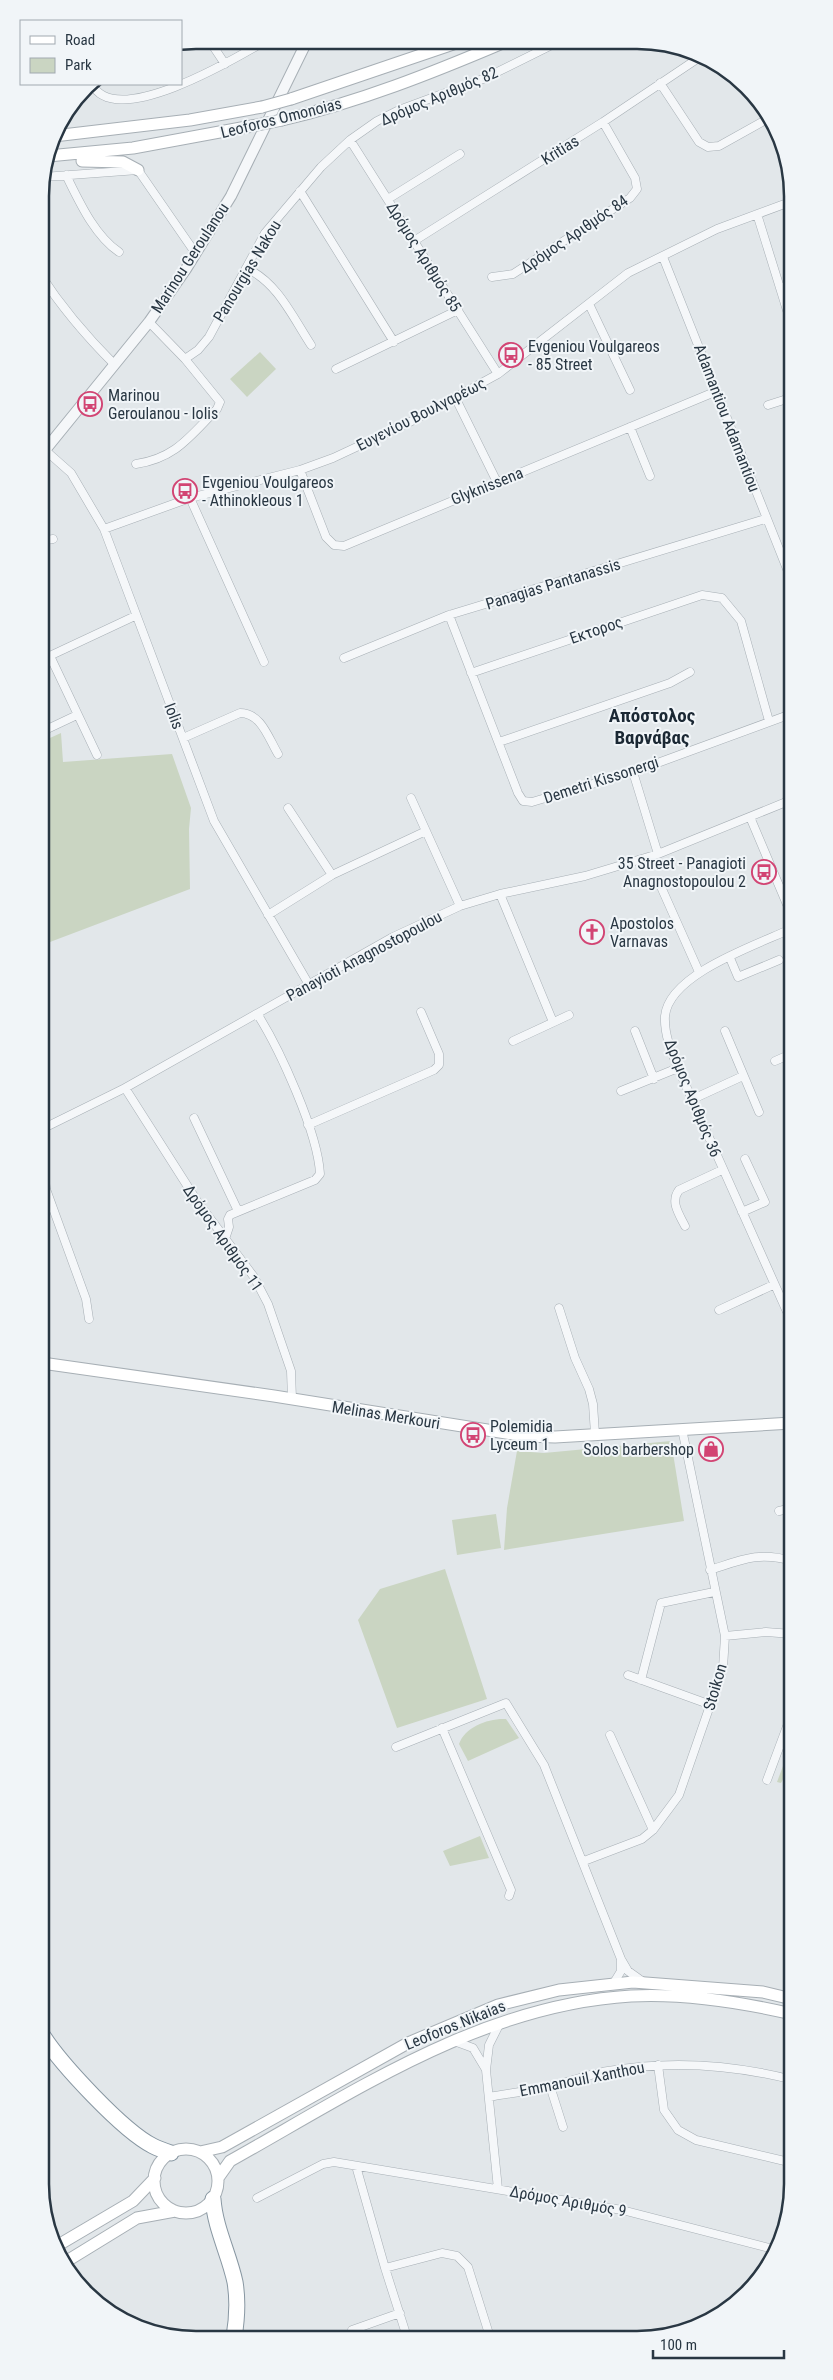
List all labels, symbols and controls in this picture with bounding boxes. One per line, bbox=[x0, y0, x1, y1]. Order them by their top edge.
legend bbox=[20, 20, 182, 85]
text: Road bbox=[65, 31, 95, 49]
text: Park bbox=[65, 56, 92, 74]
street label: Δρόμος Αριθμός 82 bbox=[377, 63, 501, 129]
street label: Leoforos Omonoias bbox=[219, 94, 343, 142]
street label: Kritias bbox=[538, 131, 582, 169]
street label: Δρόμος Αριθμός 84 bbox=[516, 191, 632, 277]
street label: Marinou Geroulanou bbox=[147, 199, 233, 317]
street label: Δρόμος Αριθμός 85 bbox=[383, 199, 465, 316]
street label: Panourgias Nakou bbox=[209, 217, 285, 325]
place label: Evgeniou Voulgareos - 85 Street bbox=[528, 337, 660, 374]
street label: Adamantiou Adamantiou bbox=[690, 341, 764, 495]
bus stop icon: Evgeniou Voulgareos - 85 Street bbox=[498, 342, 524, 368]
street label: Ευγενίου Βουλγαρέως bbox=[353, 373, 489, 455]
place label: Marinou Geroulanou - Iolis bbox=[108, 386, 218, 423]
bus stop icon: Marinou Geroulanou - Iolis bbox=[77, 391, 103, 417]
street label: Glyknissena bbox=[448, 463, 526, 509]
place label: Evgeniou Voulgareos - Athinokleous 1 bbox=[202, 473, 334, 510]
bus stop icon: Evgeniou Voulgareos - Athinokleous 1 bbox=[172, 478, 198, 504]
street label: Panagias Pantanassis bbox=[483, 555, 623, 613]
street label: Εκτορος bbox=[567, 612, 625, 648]
street label: Iolis bbox=[160, 700, 188, 732]
district label: Απόστολος Βαρνάβας bbox=[609, 704, 696, 749]
street label: Demetri Kissonergi bbox=[541, 752, 661, 808]
place label: 35 Street - Panagioti Anagnostopoulou 2 bbox=[618, 854, 746, 891]
bus stop icon: 35 Street - Panagioti Anagnostopoulou 2 bbox=[751, 859, 777, 885]
street label: Panayioti Anagnostopoulou bbox=[283, 907, 445, 1005]
place label: Apostolos Varnavas bbox=[610, 914, 674, 951]
church icon: Apostolos Varnavas bbox=[579, 919, 605, 945]
street label: Δρόμος Αριθμός 36 bbox=[661, 1036, 725, 1160]
street label: Δρόμος Αριθμός 11 bbox=[179, 1181, 267, 1295]
street label: Melinas Merkouri bbox=[331, 1397, 441, 1433]
place label: Polemidia Lyceum 1 bbox=[490, 1417, 553, 1454]
bus stop icon: Polemidia Lyceum 1 bbox=[460, 1422, 486, 1448]
shop icon: Solos barbershop bbox=[698, 1436, 724, 1462]
place label: Solos barbershop bbox=[583, 1440, 694, 1459]
street label: Stoikon bbox=[699, 1662, 731, 1712]
street label: Leoforos Nikaias bbox=[402, 1996, 508, 2054]
street label: Emmanouil Xanthou bbox=[518, 2058, 646, 2100]
street label: Δρόμος Αριθμός 9 bbox=[508, 2181, 628, 2221]
scale bar bbox=[653, 2328, 784, 2360]
text: 100 m bbox=[660, 2336, 697, 2354]

